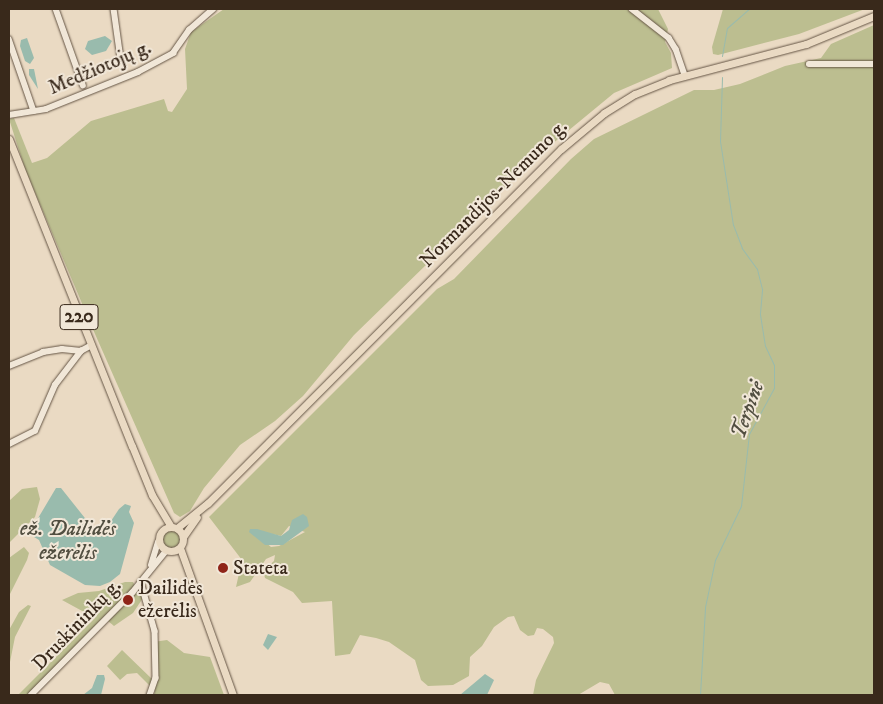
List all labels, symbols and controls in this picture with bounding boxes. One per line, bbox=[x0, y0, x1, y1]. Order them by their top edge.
street label: Medžiotojų g. bbox=[45, 36, 155, 100]
street label: Normandijos-Nemuno g. bbox=[415, 115, 573, 273]
road number: 220 bbox=[59, 300, 99, 334]
water label: Terpinė bbox=[726, 378, 770, 442]
water label: ež. Dailidės ežerėlis bbox=[20, 516, 116, 566]
place label: Stateta bbox=[233, 556, 288, 580]
marker: Stateta bbox=[217, 562, 229, 574]
street label: Druskininkų g. bbox=[27, 574, 127, 676]
place label: Dailidės ežerėlis bbox=[138, 576, 203, 623]
marker: Dailidės ežerėlis bbox=[122, 594, 134, 606]

